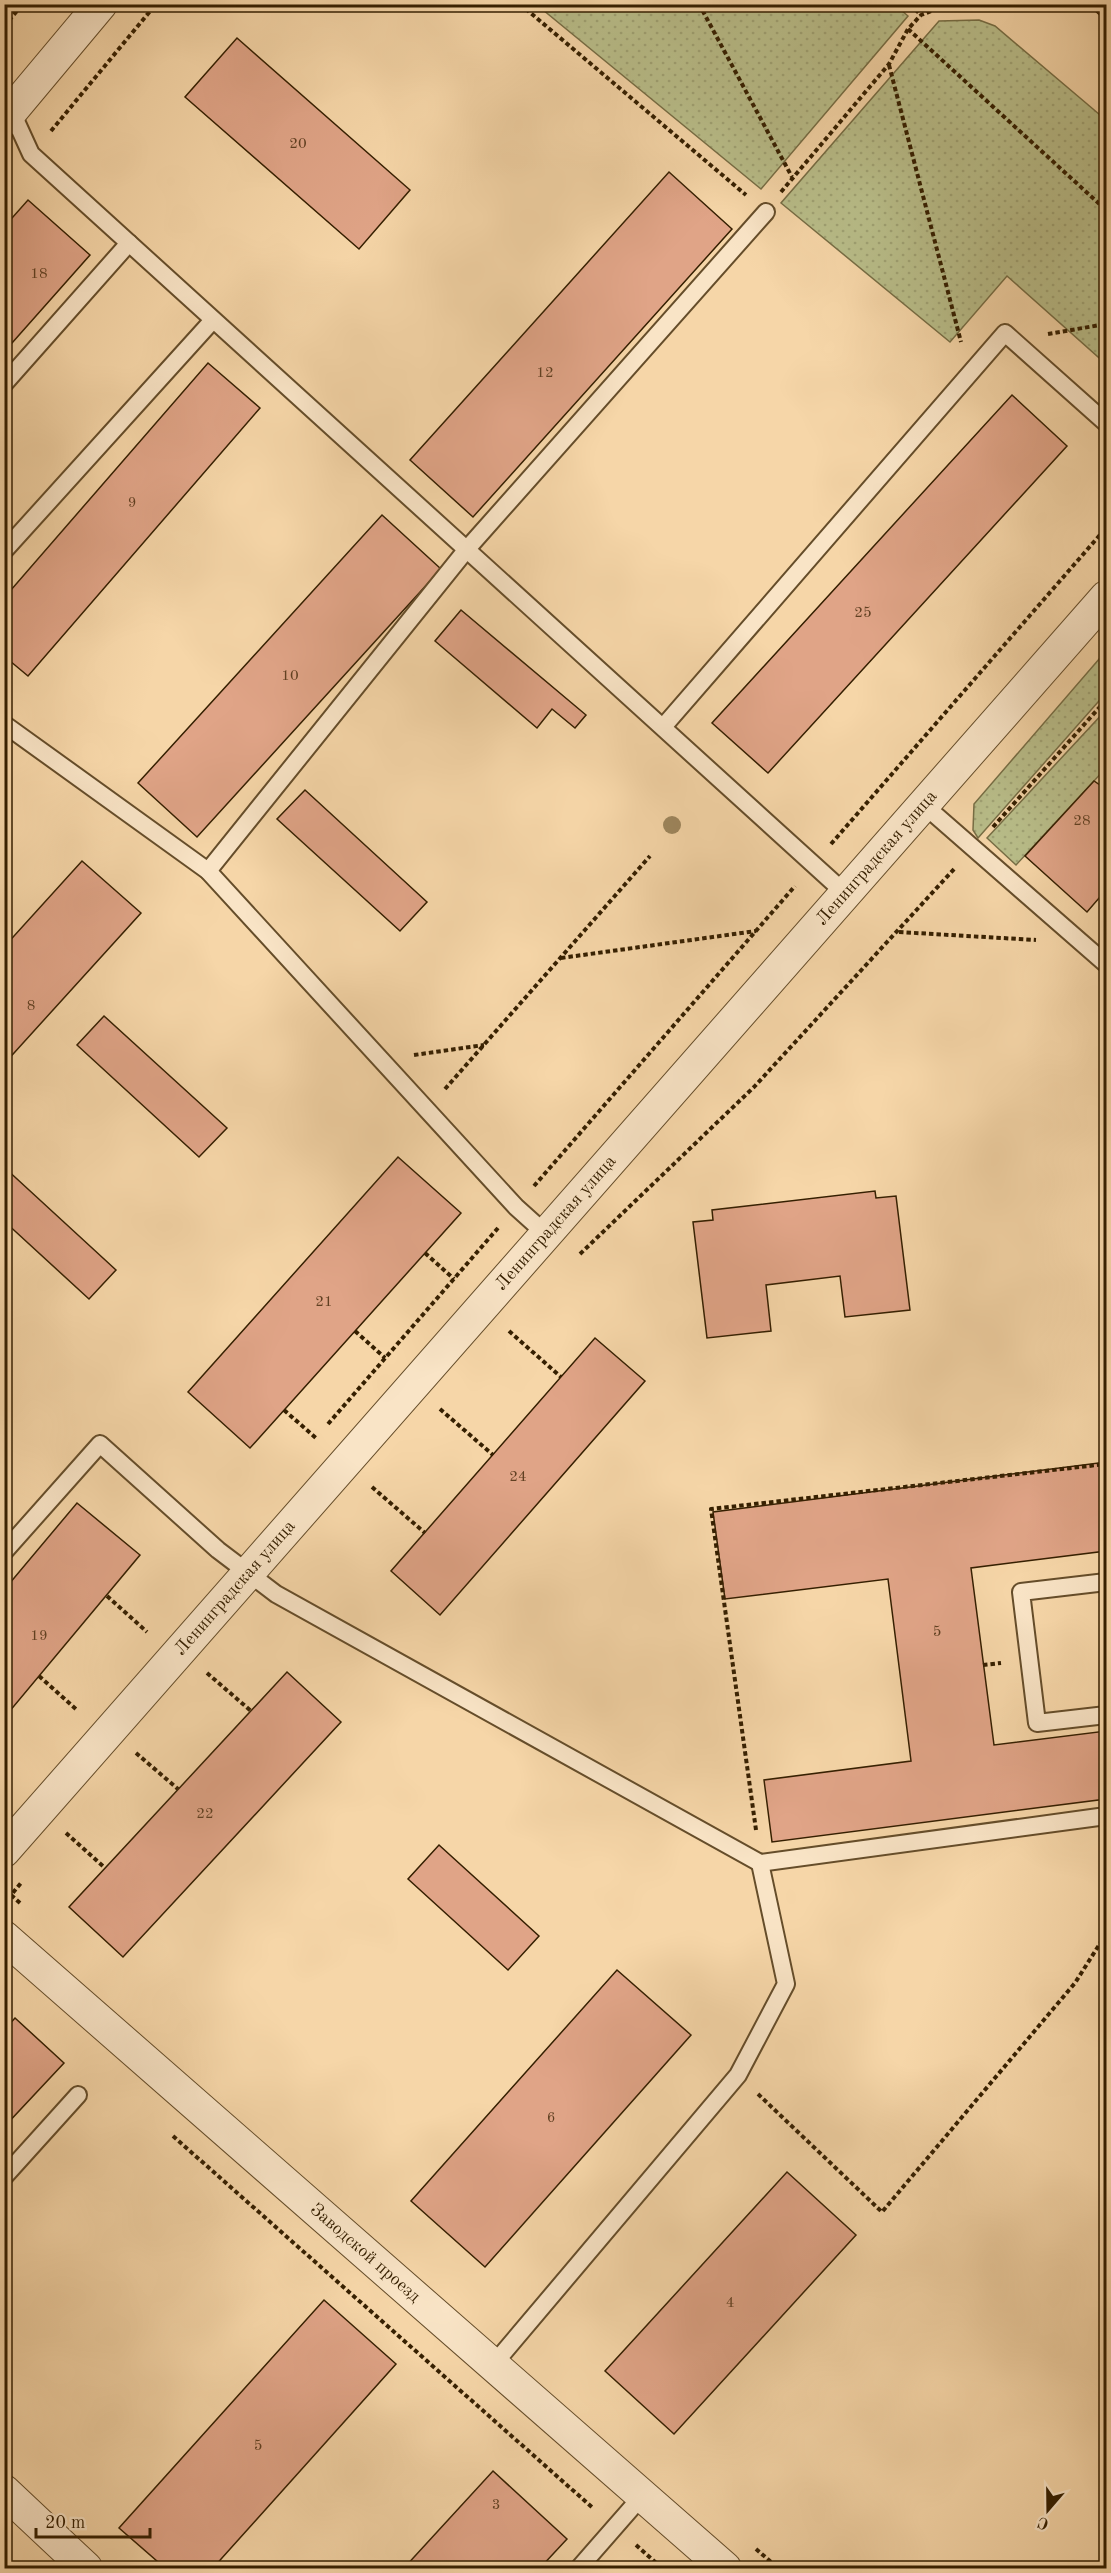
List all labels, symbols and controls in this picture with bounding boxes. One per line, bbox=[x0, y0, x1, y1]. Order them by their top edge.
house number: 20 bbox=[289, 137, 307, 152]
house number: 18 bbox=[30, 267, 48, 282]
house number: 12 bbox=[536, 366, 554, 381]
house number: 9 bbox=[128, 496, 136, 511]
house number: 25 bbox=[854, 606, 872, 621]
house number: 10 bbox=[281, 669, 299, 684]
street label: Ленинградская улица bbox=[813, 787, 941, 929]
house number: 28 bbox=[1073, 814, 1091, 829]
house number: 8 bbox=[27, 999, 35, 1014]
street label: Ленинградская улица bbox=[492, 1152, 620, 1294]
house number: 21 bbox=[315, 1295, 333, 1310]
house number: 24 bbox=[509, 1470, 527, 1485]
street label: Ленинградская улица bbox=[171, 1517, 299, 1659]
house number: 5 bbox=[933, 1625, 941, 1640]
house number: 19 bbox=[30, 1629, 48, 1644]
house number: 22 bbox=[196, 1807, 214, 1822]
house number: 6 bbox=[547, 2111, 555, 2126]
street label: Заводской проезд bbox=[307, 2200, 424, 2306]
house number: 4 bbox=[726, 2296, 734, 2311]
house number: 5 bbox=[254, 2439, 262, 2454]
north arrow bbox=[1018, 2480, 1078, 2540]
house number: 3 bbox=[492, 2498, 500, 2513]
scale bar bbox=[36, 2501, 150, 2539]
text: С bbox=[1036, 2513, 1051, 2532]
text: 20 m bbox=[45, 2514, 85, 2532]

